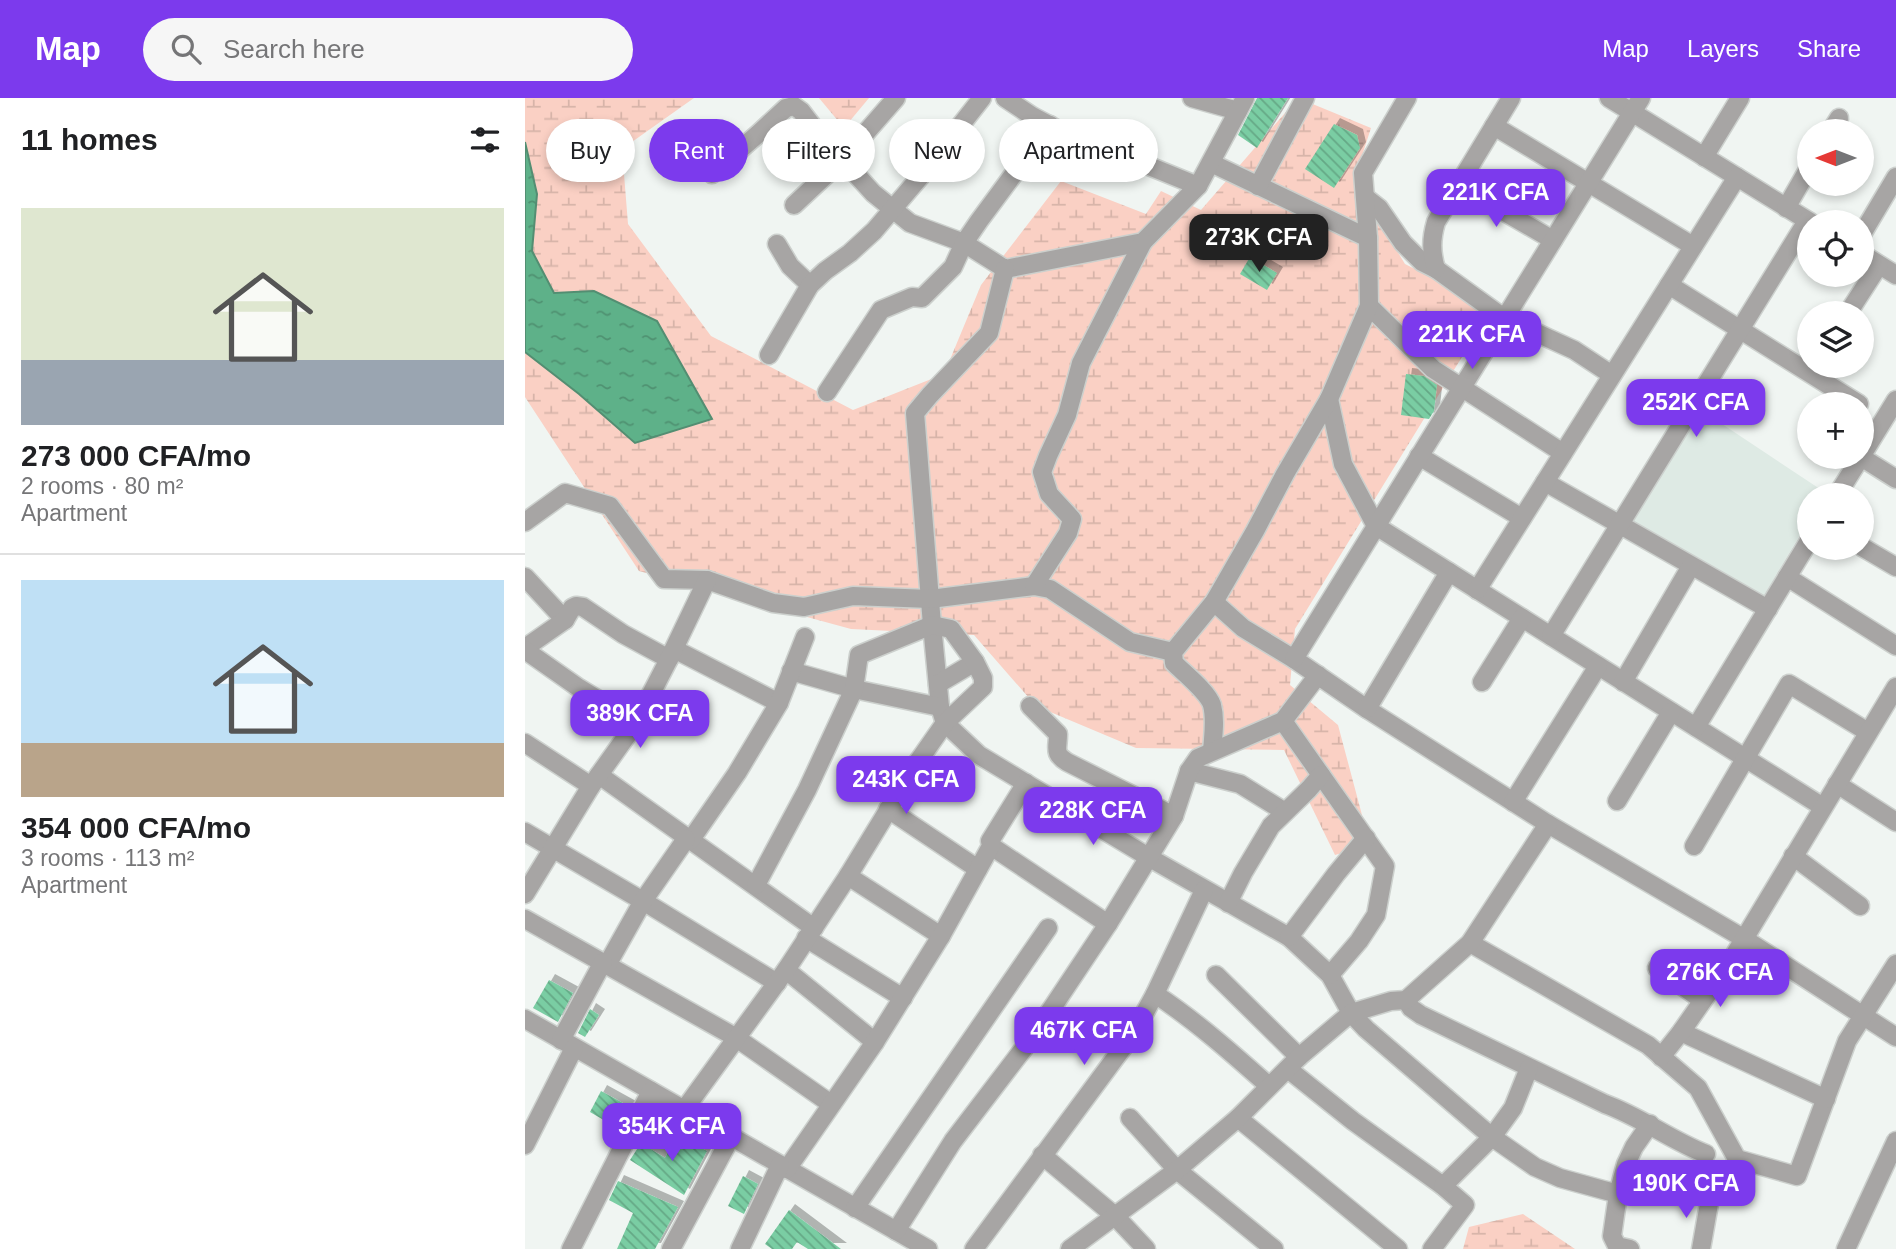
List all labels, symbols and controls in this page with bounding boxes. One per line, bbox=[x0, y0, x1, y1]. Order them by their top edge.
search box bbox=[143, 18, 633, 81]
text: Map bbox=[35, 30, 101, 67]
icon: search bbox=[167, 30, 205, 68]
text: Search here bbox=[223, 34, 365, 64]
text: Map bbox=[1602, 35, 1649, 62]
text: Layers bbox=[1687, 35, 1759, 62]
text: Share bbox=[1797, 35, 1861, 62]
chip: Buy bbox=[546, 119, 635, 182]
chip: Rent bbox=[649, 119, 748, 182]
chip: Filters bbox=[762, 119, 875, 182]
chip: New bbox=[889, 119, 985, 182]
chip: Apartment bbox=[999, 119, 1158, 182]
north arrow bbox=[1797, 119, 1874, 196]
map controls bbox=[1797, 119, 1874, 560]
icon: filters bbox=[466, 121, 504, 159]
text: 11 homes bbox=[21, 123, 158, 156]
pin: 221K CFA bbox=[1424, 170, 1568, 229]
text: 221K CFA bbox=[1442, 179, 1550, 205]
button: locate bbox=[1797, 210, 1874, 287]
pin: 273K CFA bbox=[1187, 214, 1331, 274]
text: 273K CFA bbox=[1205, 224, 1313, 250]
icon: home bbox=[200, 254, 326, 380]
button: layers bbox=[1797, 301, 1874, 378]
pin: 221K CFA bbox=[1400, 312, 1544, 371]
text: 221K CFA bbox=[1418, 321, 1526, 347]
pin: 252K CFA bbox=[1624, 380, 1768, 439]
text: 252K CFA bbox=[1642, 389, 1750, 415]
button: + bbox=[1797, 392, 1874, 469]
text: 273 000 CFA/mo bbox=[21, 439, 251, 472]
text: 2 rooms · 80 m² bbox=[21, 473, 183, 499]
button: − bbox=[1797, 483, 1874, 560]
text: Apartment bbox=[21, 500, 127, 526]
icon: home bbox=[200, 626, 326, 752]
pin: 389K CFA bbox=[568, 690, 712, 750]
text: 389K CFA bbox=[586, 700, 694, 726]
pin: 243K CFA bbox=[834, 756, 978, 816]
text: 243K CFA bbox=[852, 766, 960, 792]
pin: 228K CFA bbox=[1021, 788, 1165, 847]
text: 228K CFA bbox=[1039, 797, 1147, 823]
text: 354 000 CFA/mo bbox=[21, 811, 251, 844]
text: 3 rooms · 113 m² bbox=[21, 845, 194, 871]
text: Apartment bbox=[21, 872, 127, 898]
pin: 276K CFA bbox=[1648, 950, 1792, 1009]
text: 276K CFA bbox=[1666, 959, 1774, 985]
pin: 467K CFA bbox=[1012, 1007, 1156, 1067]
text: 467K CFA bbox=[1030, 1017, 1138, 1043]
pin: 354K CFA bbox=[600, 1104, 744, 1163]
text: 354K CFA bbox=[618, 1113, 726, 1139]
pin: 190K CFA bbox=[1614, 1160, 1758, 1220]
text: 190K CFA bbox=[1632, 1170, 1740, 1196]

